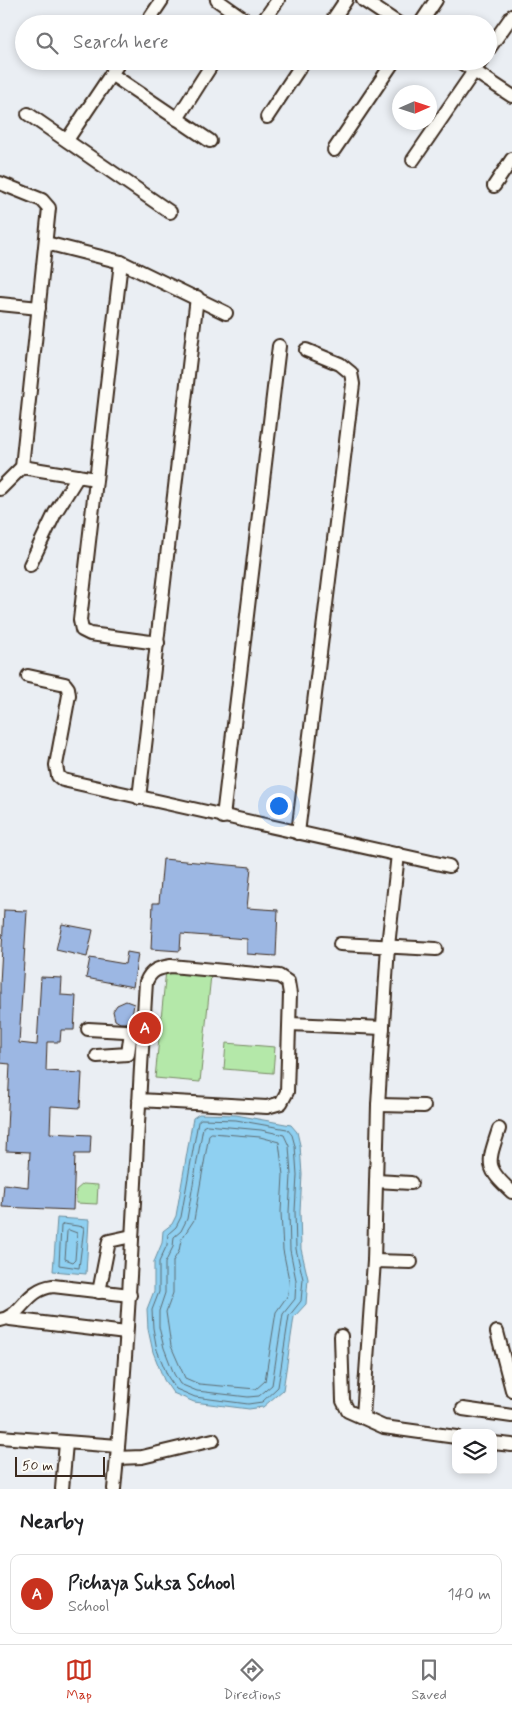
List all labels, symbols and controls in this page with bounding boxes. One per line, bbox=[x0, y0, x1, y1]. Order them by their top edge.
search box bbox=[15, 15, 497, 70]
icon: search bbox=[33, 29, 61, 57]
text: Search here bbox=[73, 30, 169, 55]
north arrow bbox=[392, 85, 437, 130]
your location bbox=[266, 793, 292, 819]
pin: A bbox=[129, 1009, 161, 1047]
map controls bbox=[452, 1429, 497, 1474]
button: layers bbox=[452, 1429, 497, 1474]
scale bar bbox=[15, 1454, 105, 1477]
text: 50 m bbox=[22, 1457, 53, 1475]
text: Nearby bbox=[20, 1508, 84, 1536]
text: Pichaya Suksa School bbox=[68, 1571, 235, 1596]
text: A bbox=[32, 1584, 42, 1605]
text: 140 m bbox=[447, 1584, 491, 1605]
text: School bbox=[68, 1596, 109, 1617]
tab: Map bbox=[65, 1656, 93, 1704]
tab: Directions bbox=[224, 1656, 281, 1704]
tab: Saved bbox=[411, 1656, 447, 1704]

